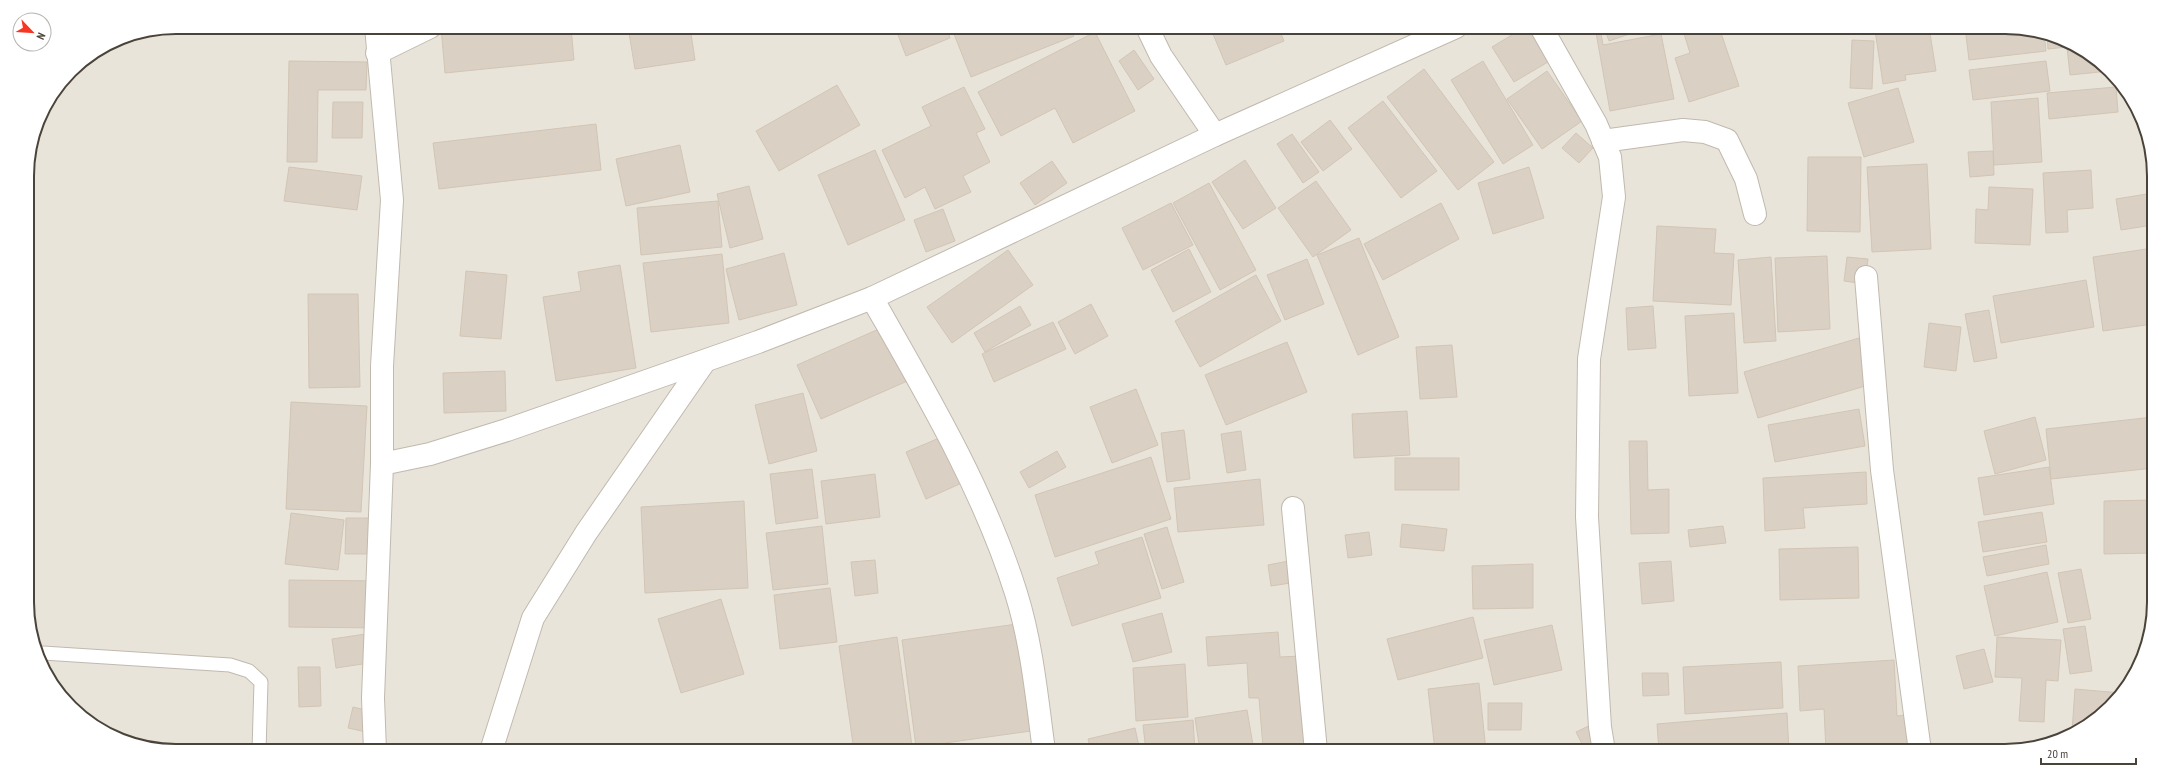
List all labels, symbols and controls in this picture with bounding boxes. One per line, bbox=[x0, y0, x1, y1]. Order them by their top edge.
north arrow bbox=[12, 12, 52, 52]
text: N bbox=[33, 31, 49, 42]
scale bar bbox=[2041, 740, 2136, 766]
text: 20 m bbox=[2047, 746, 2068, 761]

